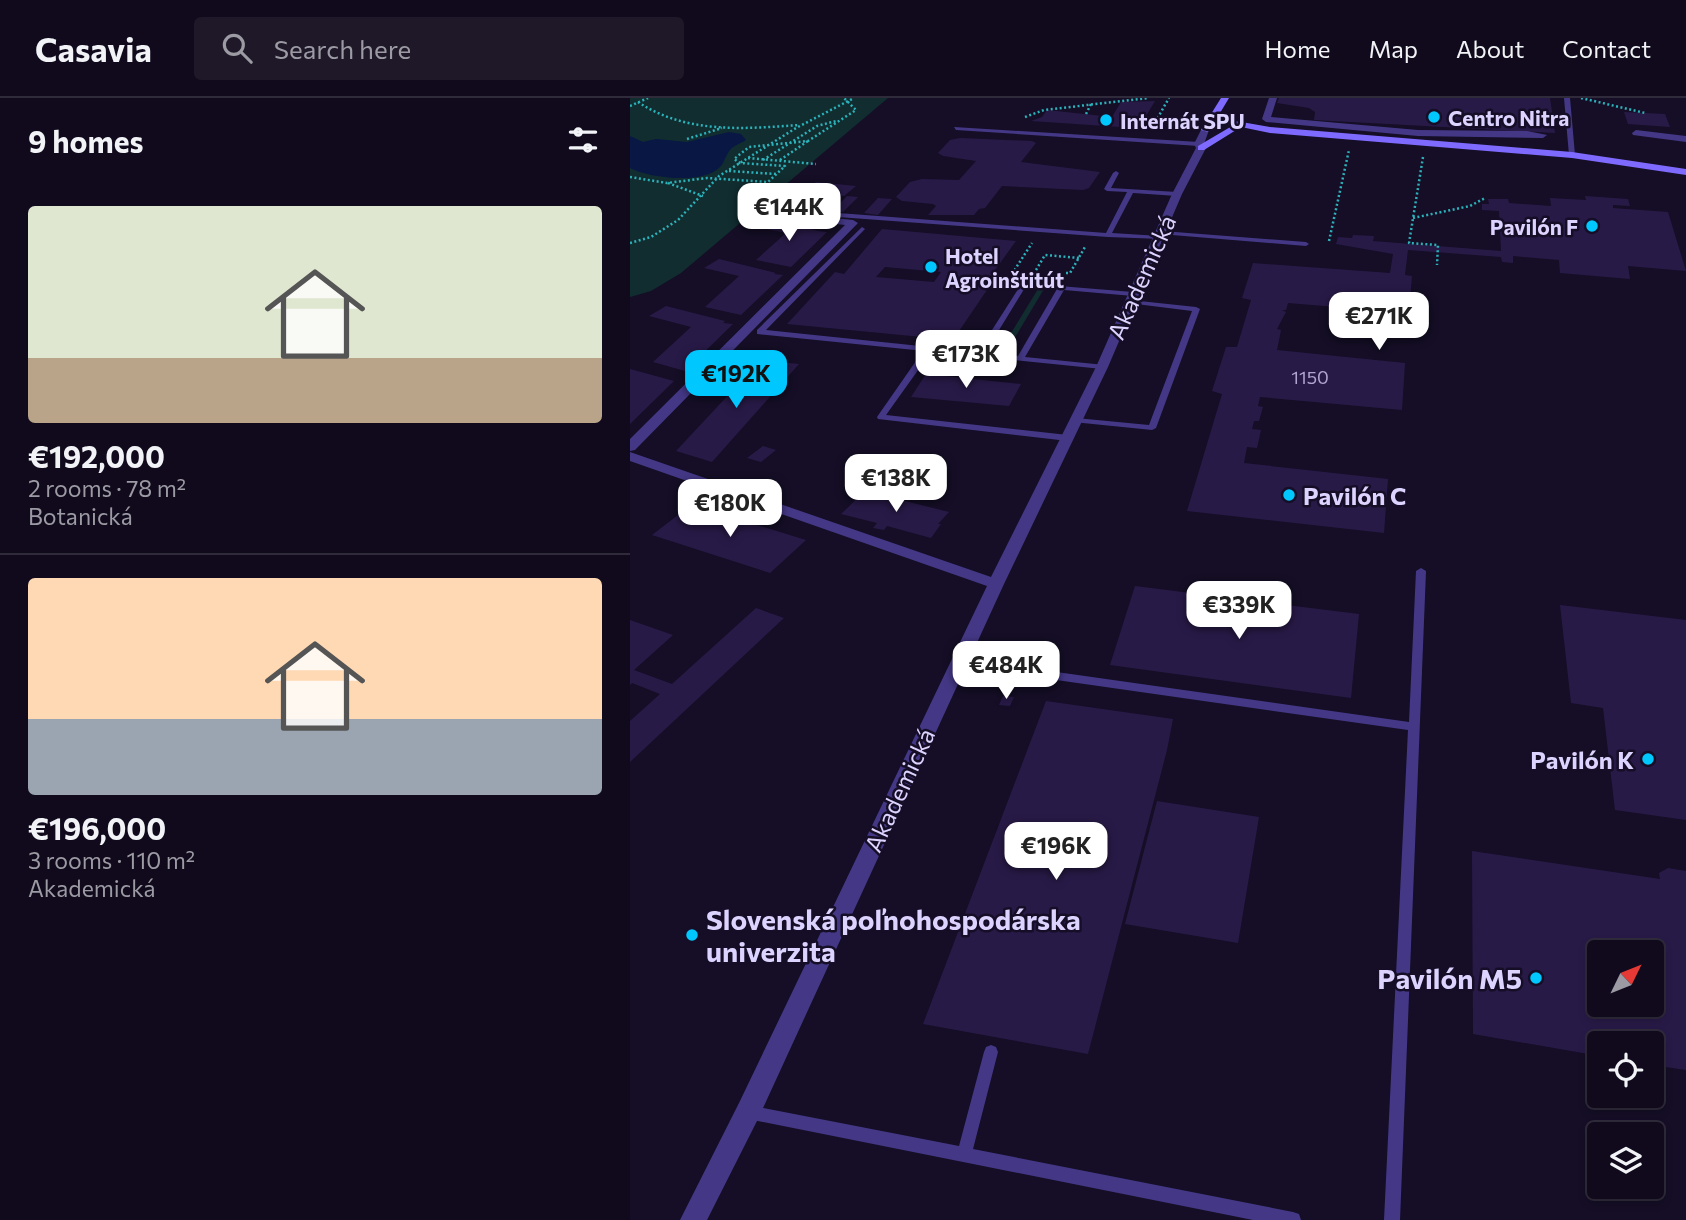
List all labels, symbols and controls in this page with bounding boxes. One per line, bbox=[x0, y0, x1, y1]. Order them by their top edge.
search box bbox=[194, 17, 684, 80]
text: Casavia bbox=[35, 28, 152, 69]
icon: search bbox=[218, 29, 256, 67]
text: Search here bbox=[274, 33, 411, 64]
text: Home bbox=[1265, 34, 1331, 63]
text: Map bbox=[1369, 34, 1418, 63]
text: About bbox=[1456, 34, 1524, 63]
text: Contact bbox=[1562, 34, 1651, 63]
place label: Centro Nitra bbox=[1448, 105, 1569, 130]
place label: Internát SPU bbox=[1120, 108, 1245, 133]
marker: Centro Nitra bbox=[1426, 109, 1442, 125]
marker: Internát SPU bbox=[1098, 112, 1114, 128]
icon: filters bbox=[564, 121, 602, 159]
text: 9 homes bbox=[28, 122, 143, 159]
pin: €144K bbox=[740, 184, 838, 243]
text: €144K bbox=[754, 192, 824, 220]
street label: Akademická bbox=[1101, 210, 1181, 344]
place label: Pavilón F bbox=[1490, 214, 1578, 239]
marker: Pavilón F bbox=[1584, 218, 1600, 234]
place label: Hotel Agroinštitút bbox=[945, 243, 1064, 292]
icon: home bbox=[252, 251, 378, 377]
marker: Hotel Agroinštitút bbox=[923, 259, 939, 275]
pin: €271K bbox=[1330, 292, 1428, 352]
text: €271K bbox=[1345, 301, 1413, 329]
pin: €173K bbox=[917, 330, 1015, 390]
text: €173K bbox=[932, 339, 1000, 367]
pin: €192K bbox=[687, 350, 785, 410]
text: €192K bbox=[701, 359, 771, 387]
house number: 1150 bbox=[1291, 366, 1329, 388]
text: €192,000 bbox=[28, 437, 165, 474]
pin: €138K bbox=[847, 454, 945, 514]
text: €138K bbox=[861, 463, 931, 491]
text: 2 rooms · 78 m² bbox=[28, 474, 186, 502]
pin: €180K bbox=[681, 480, 779, 539]
place label: Pavilón C bbox=[1303, 481, 1406, 510]
marker: Pavilón C bbox=[1281, 487, 1297, 503]
text: €180K bbox=[694, 488, 766, 516]
text: Botanická bbox=[28, 502, 133, 530]
pin: €339K bbox=[1190, 582, 1288, 641]
text: €339K bbox=[1202, 590, 1276, 618]
icon: home bbox=[252, 623, 378, 749]
pin: €484K bbox=[957, 642, 1055, 701]
text: €484K bbox=[969, 650, 1043, 678]
street label: Akademická bbox=[858, 724, 940, 856]
place label: Pavilón K bbox=[1530, 745, 1634, 774]
marker: Pavilón K bbox=[1640, 751, 1656, 767]
text: €196,000 bbox=[28, 809, 166, 846]
pin: €196K bbox=[1007, 822, 1105, 882]
text: €196K bbox=[1020, 831, 1092, 859]
text: 3 rooms · 110 m² bbox=[28, 846, 195, 874]
text: Akademická bbox=[28, 874, 156, 902]
place label: Slovenská poľnohospodárska univerzita bbox=[706, 902, 1081, 968]
marker: Slovenská poľnohospodárska univerzita bbox=[684, 927, 700, 943]
north arrow bbox=[1587, 940, 1664, 1017]
map controls bbox=[1587, 940, 1664, 1199]
place label: Pavilón M5 bbox=[1377, 961, 1522, 995]
marker: Pavilón M5 bbox=[1528, 970, 1544, 986]
button: locate bbox=[1587, 1031, 1664, 1108]
button: layers bbox=[1587, 1122, 1664, 1199]

